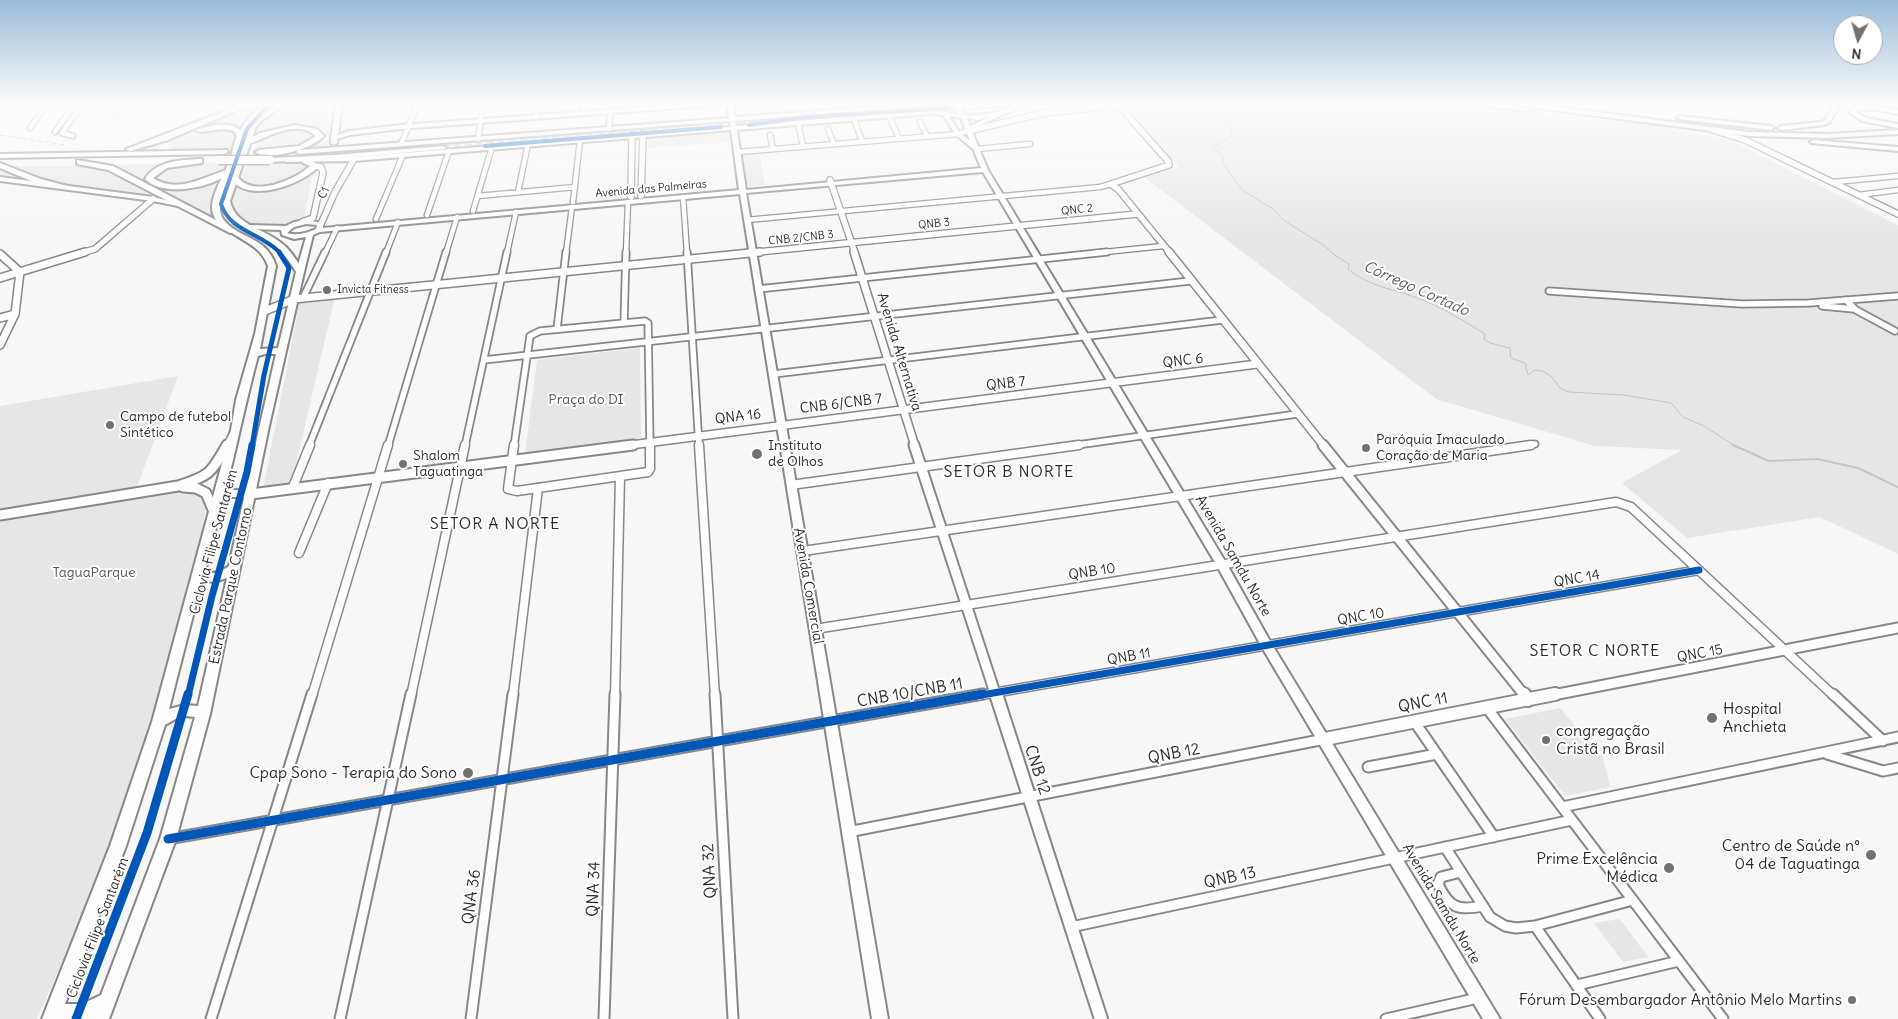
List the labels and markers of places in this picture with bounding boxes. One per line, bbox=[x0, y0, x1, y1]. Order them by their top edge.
place label: Invicta Fitness bbox=[337, 283, 409, 297]
marker: Invicta Fitness bbox=[321, 284, 333, 296]
place label: Campo de futebol Sintético bbox=[120, 409, 231, 442]
marker: Campo de futebol Sintético bbox=[104, 419, 116, 431]
place label: Paróquia Imaculado Coração de Maria bbox=[1376, 432, 1505, 464]
place label: Instituto de Olhos bbox=[768, 438, 823, 471]
marker: Paróquia Imaculado Coração de Maria bbox=[1360, 442, 1372, 454]
marker: Instituto de Olhos bbox=[750, 447, 764, 461]
place label: Shalom Taguatinga bbox=[413, 448, 483, 481]
marker: Shalom Taguatinga bbox=[397, 458, 409, 470]
place label: Hospital Anchieta bbox=[1723, 699, 1787, 737]
marker: Hospital Anchieta bbox=[1705, 711, 1719, 725]
place label: congregação Cristã no Brasil bbox=[1556, 721, 1665, 759]
marker: congregação Cristã no Brasil bbox=[1540, 734, 1552, 746]
place label: Cpap Sono - Terapia do Sono bbox=[249, 763, 457, 783]
marker: Cpap Sono - Terapia do Sono bbox=[461, 766, 475, 780]
place label: Centro de Saúde nº 04 de Taguatinga bbox=[1722, 836, 1860, 874]
marker: Centro de Saúde nº 04 de Taguatinga bbox=[1864, 848, 1878, 862]
place label: Prime Excelência Médica bbox=[1536, 849, 1658, 887]
marker: Prime Excelência Médica bbox=[1662, 861, 1676, 875]
place label: Fórum Desembargador Antônio Melo Martins bbox=[1519, 990, 1842, 1010]
marker: Fórum Desembargador Antônio Melo Martins bbox=[1846, 994, 1858, 1006]

